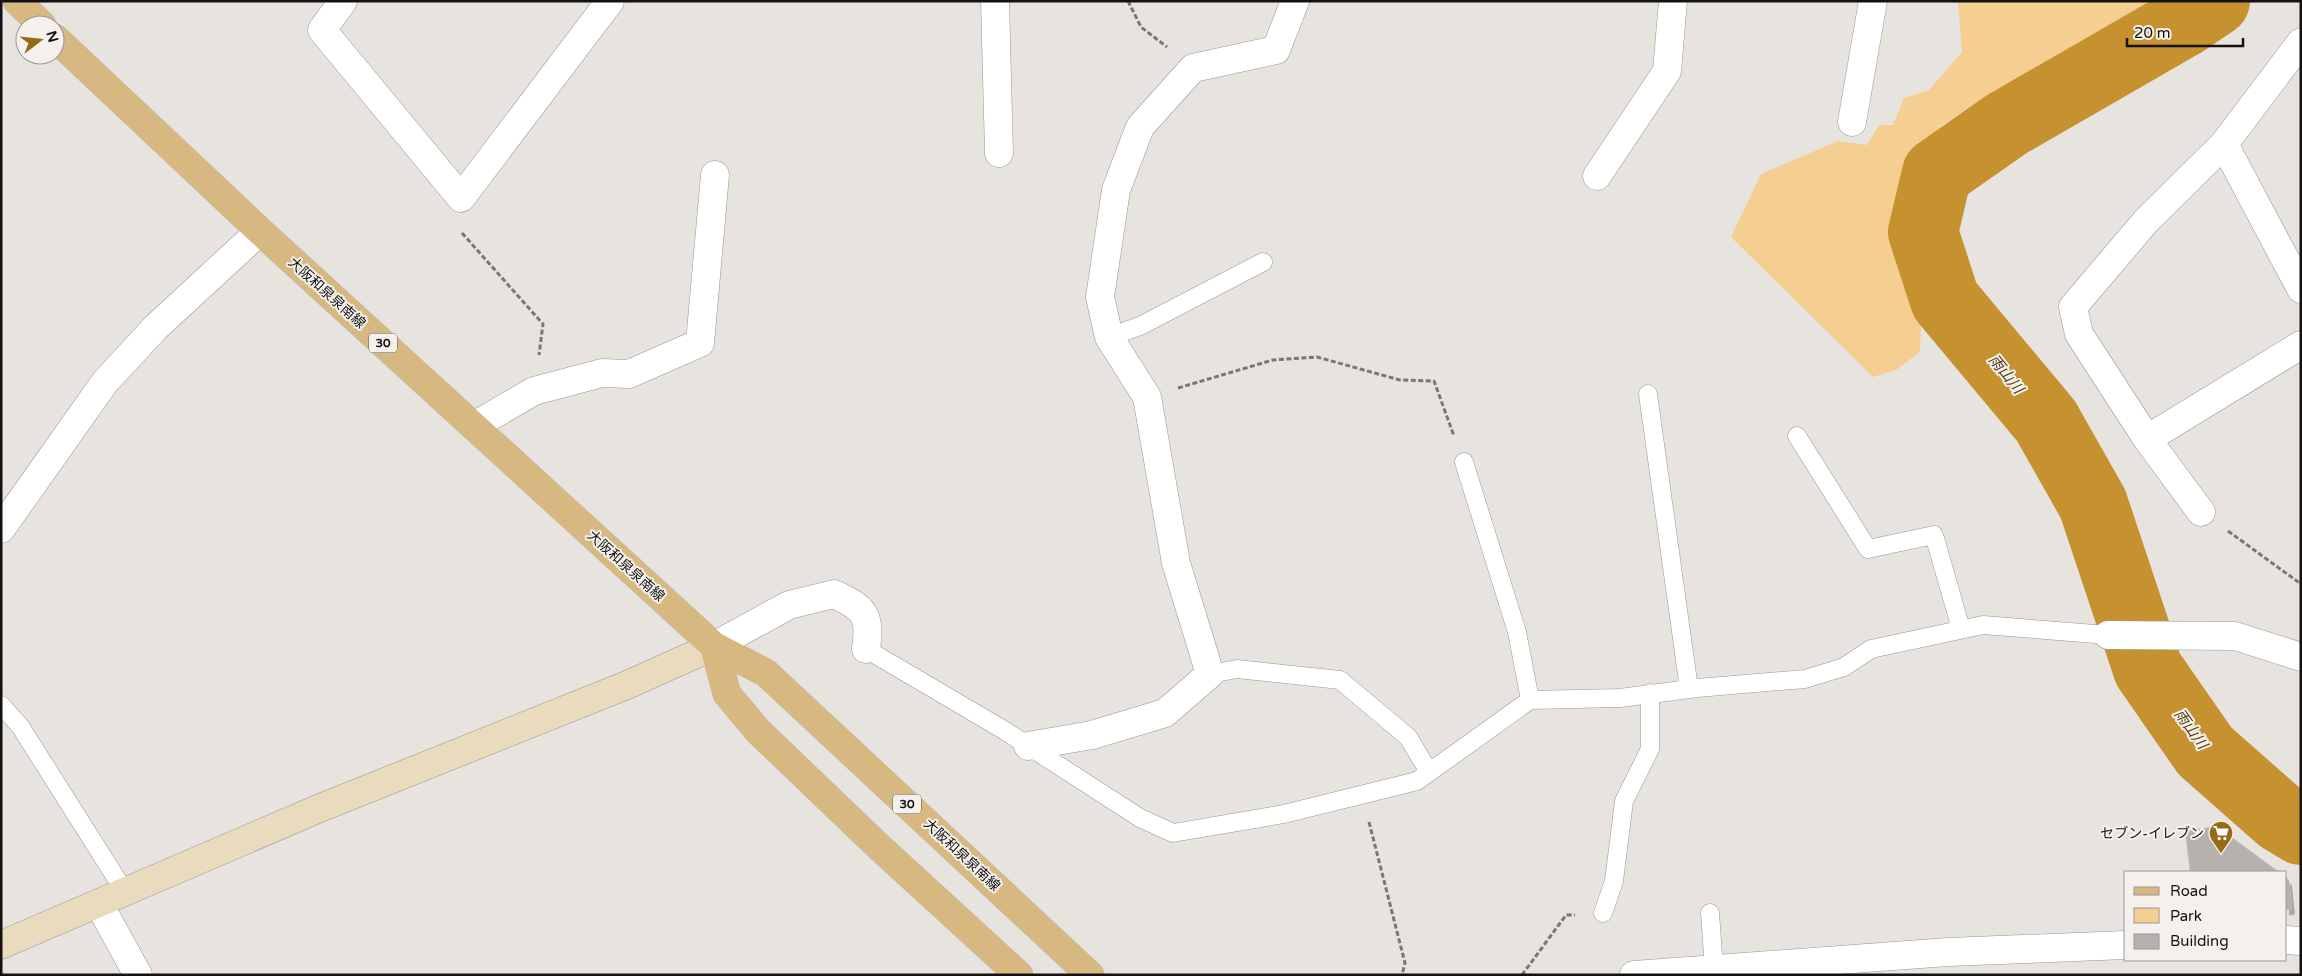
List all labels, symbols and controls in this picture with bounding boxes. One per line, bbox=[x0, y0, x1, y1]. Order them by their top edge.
north arrow bbox=[15, 15, 65, 65]
scale bar bbox=[2127, 15, 2243, 47]
text: 20 m bbox=[2134, 24, 2171, 42]
text: N bbox=[42, 29, 62, 44]
street label: 大阪和泉泉南線 bbox=[285, 254, 369, 332]
road number: 30 bbox=[369, 333, 397, 352]
water label: 雨山川 bbox=[1985, 351, 2028, 399]
street label: 大阪和泉泉南線 bbox=[584, 527, 668, 605]
water label: 雨山川 bbox=[2170, 706, 2213, 754]
road number: 30 bbox=[893, 794, 921, 814]
street label: 大阪和泉泉南線 bbox=[920, 815, 1004, 895]
supermarket icon: セブン-イレブン bbox=[2208, 820, 2234, 854]
place label: セブン-イレブン bbox=[2100, 825, 2204, 842]
legend bbox=[2124, 871, 2287, 961]
text: Road bbox=[2170, 882, 2208, 900]
text: Park bbox=[2170, 907, 2202, 925]
text: Building bbox=[2170, 932, 2229, 950]

